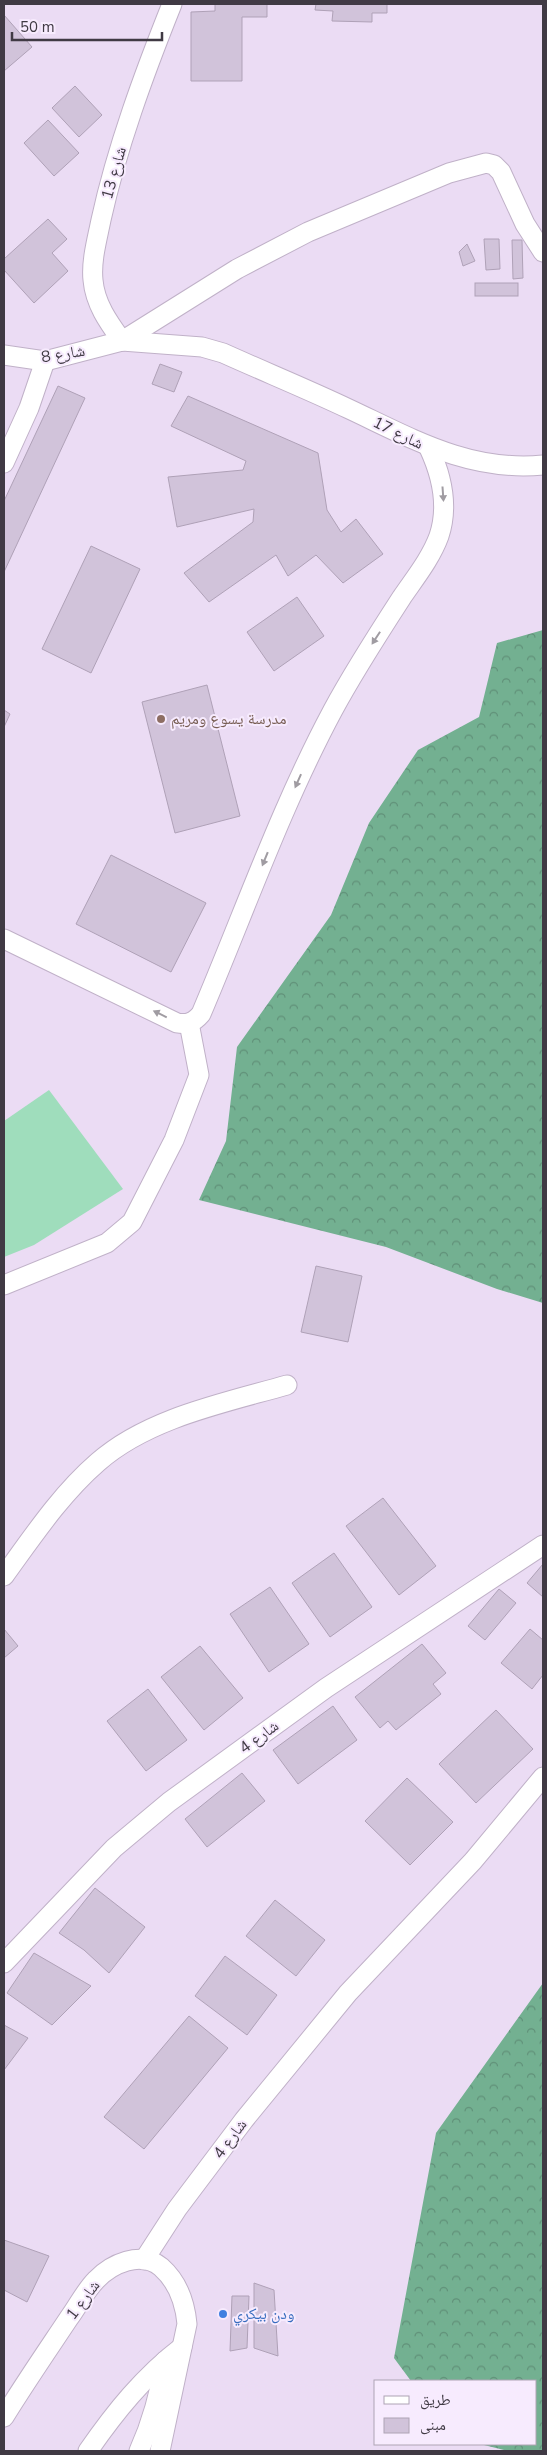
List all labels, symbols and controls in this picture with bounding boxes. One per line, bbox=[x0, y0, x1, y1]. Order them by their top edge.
scale bar bbox=[12, 10, 162, 42]
text: 50 m bbox=[20, 17, 55, 37]
street label: شارع 13 bbox=[96, 144, 132, 202]
street label: شارع 8 bbox=[39, 340, 87, 368]
street label: شارع 17 bbox=[369, 411, 427, 455]
one-way arrow bbox=[439, 487, 447, 503]
one-way arrow bbox=[371, 632, 381, 645]
place label: مدرسة يسوع ومريم bbox=[171, 708, 286, 730]
marker: مدرسة يسوع ومريم bbox=[155, 713, 167, 725]
one-way arrow bbox=[294, 774, 302, 788]
one-way arrow bbox=[261, 851, 269, 866]
one-way arrow bbox=[153, 1010, 167, 1018]
street label: شارع 4 bbox=[235, 1715, 283, 1759]
street label: شارع 4 bbox=[208, 2115, 252, 2163]
street label: شارع 1 bbox=[61, 2276, 105, 2324]
place label: ودن بيكري bbox=[233, 2303, 294, 2326]
marker: ودن بيكري bbox=[217, 2308, 229, 2320]
legend bbox=[374, 2380, 537, 2445]
text: طريق bbox=[420, 2390, 451, 2410]
text: مبنى bbox=[420, 2415, 446, 2435]

